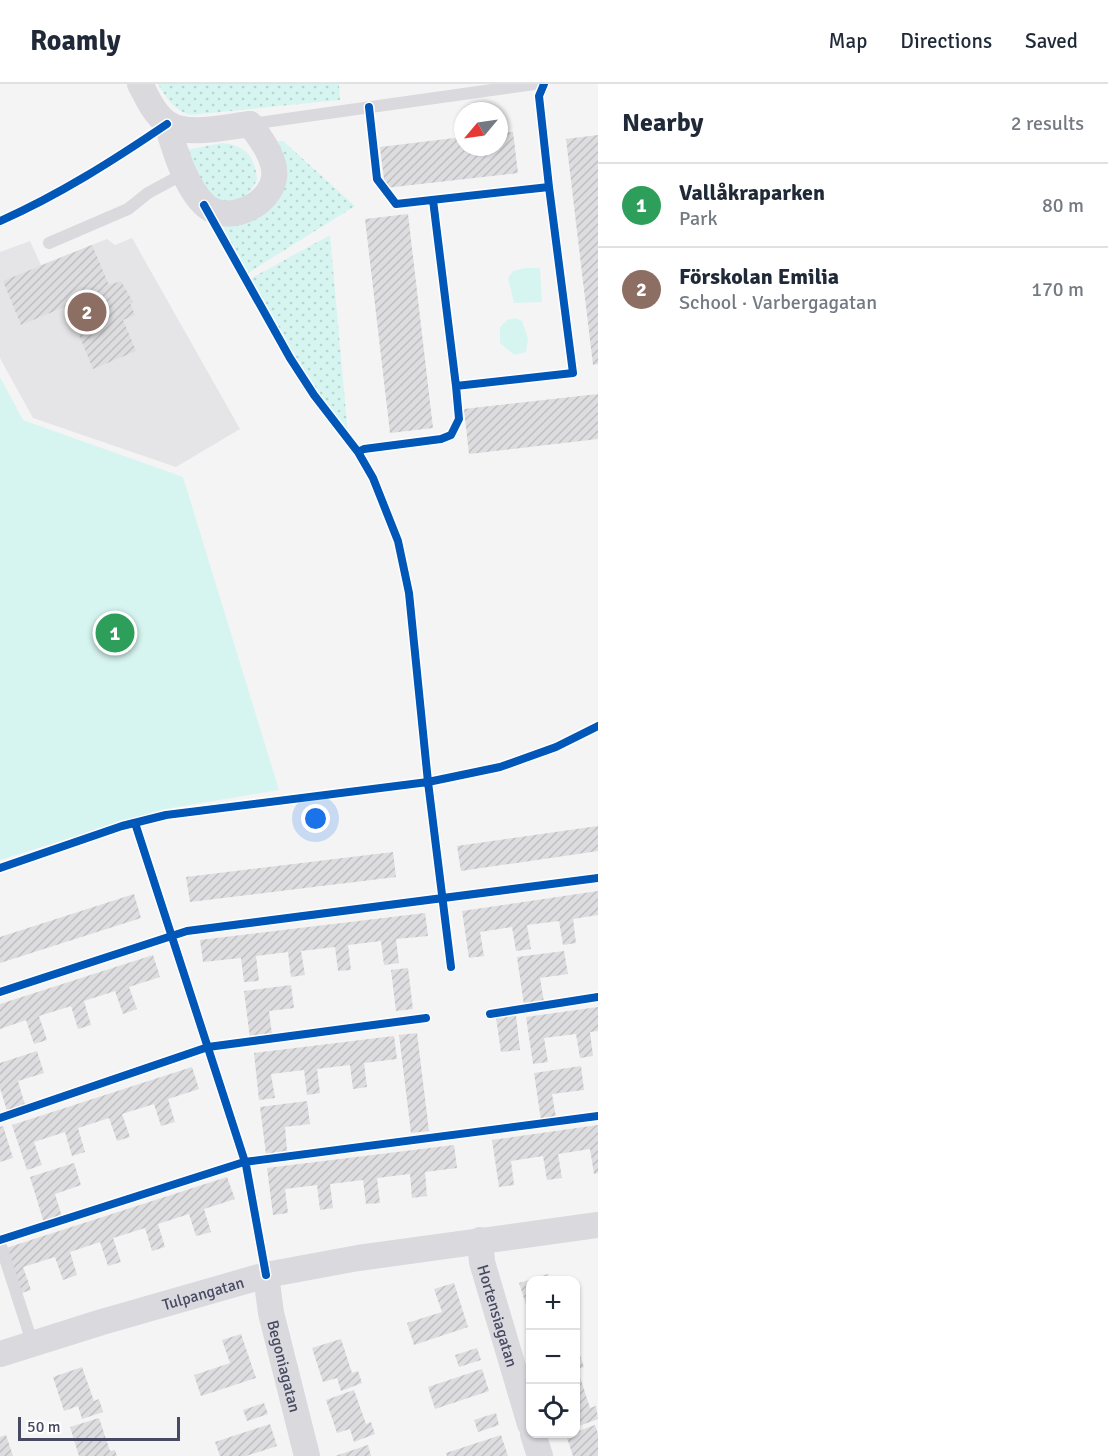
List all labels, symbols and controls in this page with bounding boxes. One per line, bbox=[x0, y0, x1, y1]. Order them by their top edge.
text: Roamly bbox=[30, 24, 121, 58]
text: Map bbox=[829, 28, 867, 54]
text: Directions bbox=[900, 28, 992, 54]
text: Saved bbox=[1025, 28, 1078, 54]
north arrow bbox=[454, 102, 508, 156]
text: Nearby bbox=[622, 107, 703, 139]
text: 2 results bbox=[1011, 111, 1084, 136]
text: Vallåkraparken bbox=[679, 179, 825, 206]
text: 1 bbox=[636, 193, 647, 218]
text: 80 m bbox=[1042, 193, 1084, 218]
text: Park bbox=[679, 206, 717, 231]
text: Förskolan Emilia bbox=[679, 263, 839, 290]
text: 2 bbox=[636, 277, 647, 302]
text: 170 m bbox=[1031, 277, 1084, 302]
pin: 2 bbox=[68, 290, 106, 334]
text: School · Varbergagatan bbox=[679, 290, 877, 315]
pin: 1 bbox=[96, 610, 134, 656]
your location bbox=[301, 804, 330, 833]
street label: Hortensiagatan bbox=[472, 1262, 522, 1369]
street label: Tulpangatan bbox=[160, 1273, 247, 1315]
map controls bbox=[526, 1276, 580, 1438]
button: + bbox=[526, 1276, 580, 1330]
street label: Begoniagatan bbox=[262, 1318, 305, 1415]
button: − bbox=[526, 1330, 580, 1384]
button: locate bbox=[526, 1384, 580, 1438]
scale bar bbox=[18, 1414, 180, 1442]
text: 50 m bbox=[27, 1417, 61, 1437]

